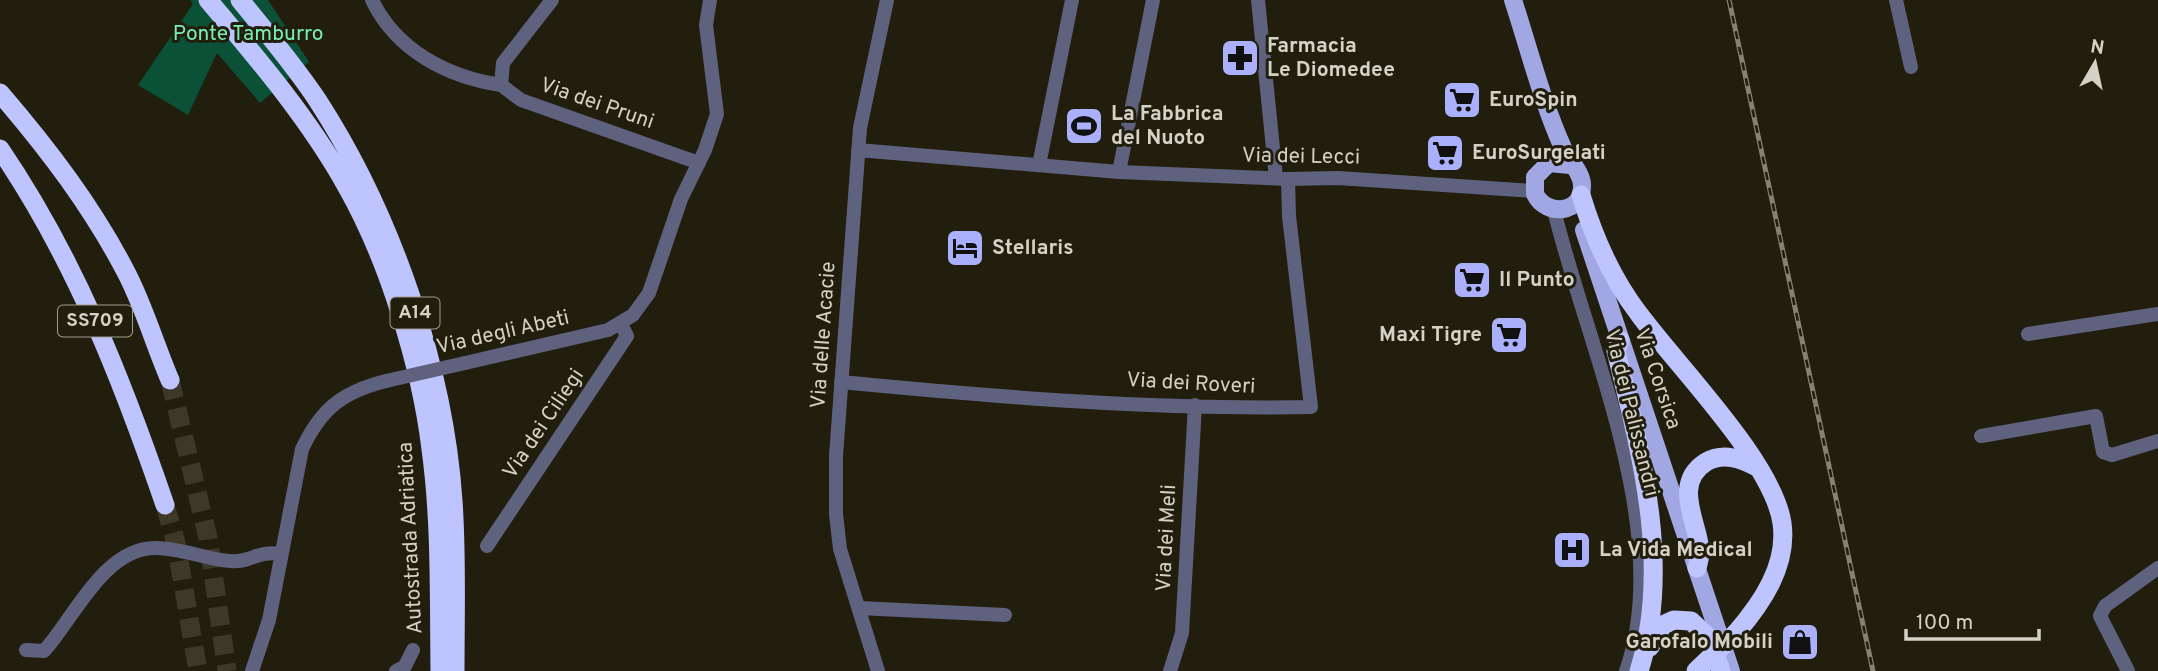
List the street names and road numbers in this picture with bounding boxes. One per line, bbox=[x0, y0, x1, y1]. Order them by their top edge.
street label: Via dei Pruni bbox=[536, 72, 658, 136]
street label: Via dei Lecci bbox=[1242, 142, 1360, 172]
street label: Via delle Acacie bbox=[805, 261, 843, 409]
road number: A14 bbox=[390, 298, 440, 328]
street label: Via degli Abeti bbox=[434, 305, 572, 361]
road number: SS709 bbox=[58, 306, 132, 336]
street label: Via Corsica bbox=[1627, 325, 1687, 433]
street label: Via dei Palissandri bbox=[1597, 327, 1665, 499]
street label: Via dei Ciliegi bbox=[497, 364, 591, 484]
street label: Via dei Roveri bbox=[1126, 367, 1256, 401]
street label: Autostrada Adriatica bbox=[392, 441, 430, 635]
street label: Via dei Meli bbox=[1151, 484, 1183, 592]

